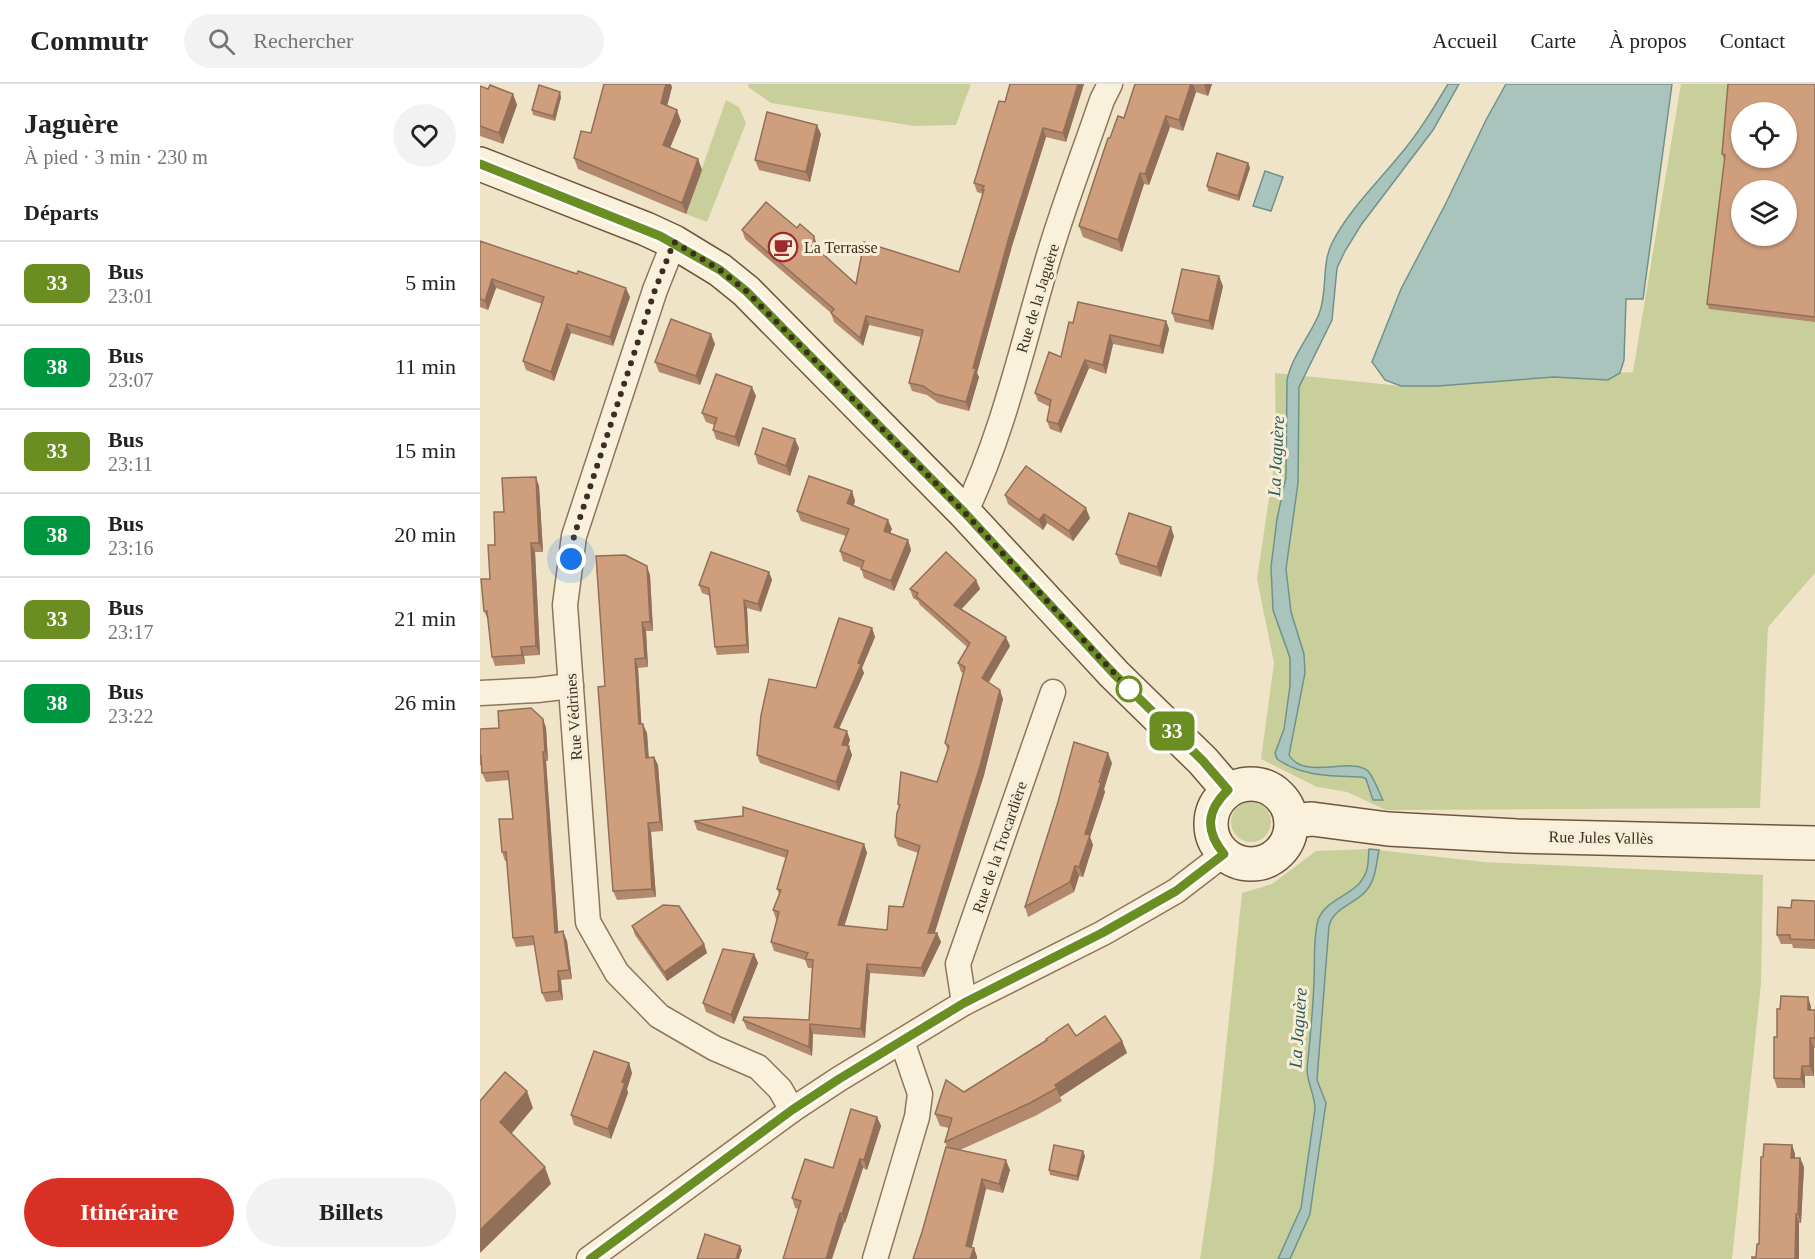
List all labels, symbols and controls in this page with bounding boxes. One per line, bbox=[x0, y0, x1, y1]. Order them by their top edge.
search box bbox=[184, 14, 604, 68]
text: Commutr bbox=[30, 25, 148, 56]
icon: search bbox=[205, 25, 238, 58]
text: Rechercher bbox=[253, 28, 353, 53]
text: Accueil bbox=[1432, 29, 1498, 53]
text: Carte bbox=[1531, 29, 1576, 53]
text: À propos bbox=[1609, 29, 1687, 53]
text: Contact bbox=[1720, 29, 1785, 53]
map controls bbox=[1731, 102, 1797, 246]
button: locate bbox=[1731, 102, 1797, 168]
button: heart bbox=[393, 104, 456, 167]
text: Jaguère bbox=[24, 108, 118, 139]
text: À pied · 3 min · 230 m bbox=[24, 146, 208, 168]
button: layers bbox=[1731, 180, 1797, 246]
text: Départs bbox=[24, 200, 99, 225]
cafe icon: La Terrasse bbox=[767, 231, 799, 263]
place label: La Terrasse bbox=[804, 239, 878, 256]
street label: Rue de la Jaguère bbox=[1013, 241, 1063, 355]
text: Bus bbox=[108, 259, 143, 284]
text: 5 min bbox=[405, 270, 456, 295]
text: 33 bbox=[47, 271, 68, 295]
text: 23:01 bbox=[108, 285, 154, 307]
text: Bus bbox=[108, 343, 143, 368]
text: 11 min bbox=[395, 354, 456, 379]
text: 38 bbox=[47, 355, 68, 379]
text: 23:07 bbox=[108, 369, 154, 391]
water label: La Jaguère bbox=[1264, 415, 1288, 498]
text: Bus bbox=[108, 427, 143, 452]
text: 15 min bbox=[394, 438, 456, 463]
text: 33 bbox=[47, 439, 68, 463]
text: 23:11 bbox=[108, 453, 153, 475]
text: Bus bbox=[108, 511, 143, 536]
text: 20 min bbox=[394, 522, 456, 547]
text: 38 bbox=[47, 523, 68, 547]
text: 23:16 bbox=[108, 537, 154, 559]
your location bbox=[556, 544, 586, 574]
text: Bus bbox=[108, 595, 143, 620]
text: 21 min bbox=[394, 606, 456, 631]
text: 33 bbox=[47, 607, 68, 631]
text: 23:17 bbox=[108, 621, 154, 643]
street label: Rue Védrines bbox=[562, 673, 585, 761]
unlabelled marker bbox=[1116, 676, 1142, 702]
text: Bus bbox=[108, 679, 143, 704]
text: 26 min bbox=[394, 690, 456, 715]
text: 38 bbox=[47, 691, 68, 715]
text: 23:22 bbox=[108, 705, 154, 727]
line badge: 33 bbox=[1145, 712, 1199, 750]
text: 33 bbox=[1162, 719, 1183, 743]
street label: Rue de la Trocardière bbox=[969, 779, 1030, 915]
street label: Rue Jules Vallès bbox=[1549, 828, 1653, 847]
water label: La Jaguère bbox=[1285, 987, 1311, 1070]
button: Itinéraire bbox=[24, 1178, 234, 1247]
button: Billets bbox=[246, 1178, 456, 1247]

